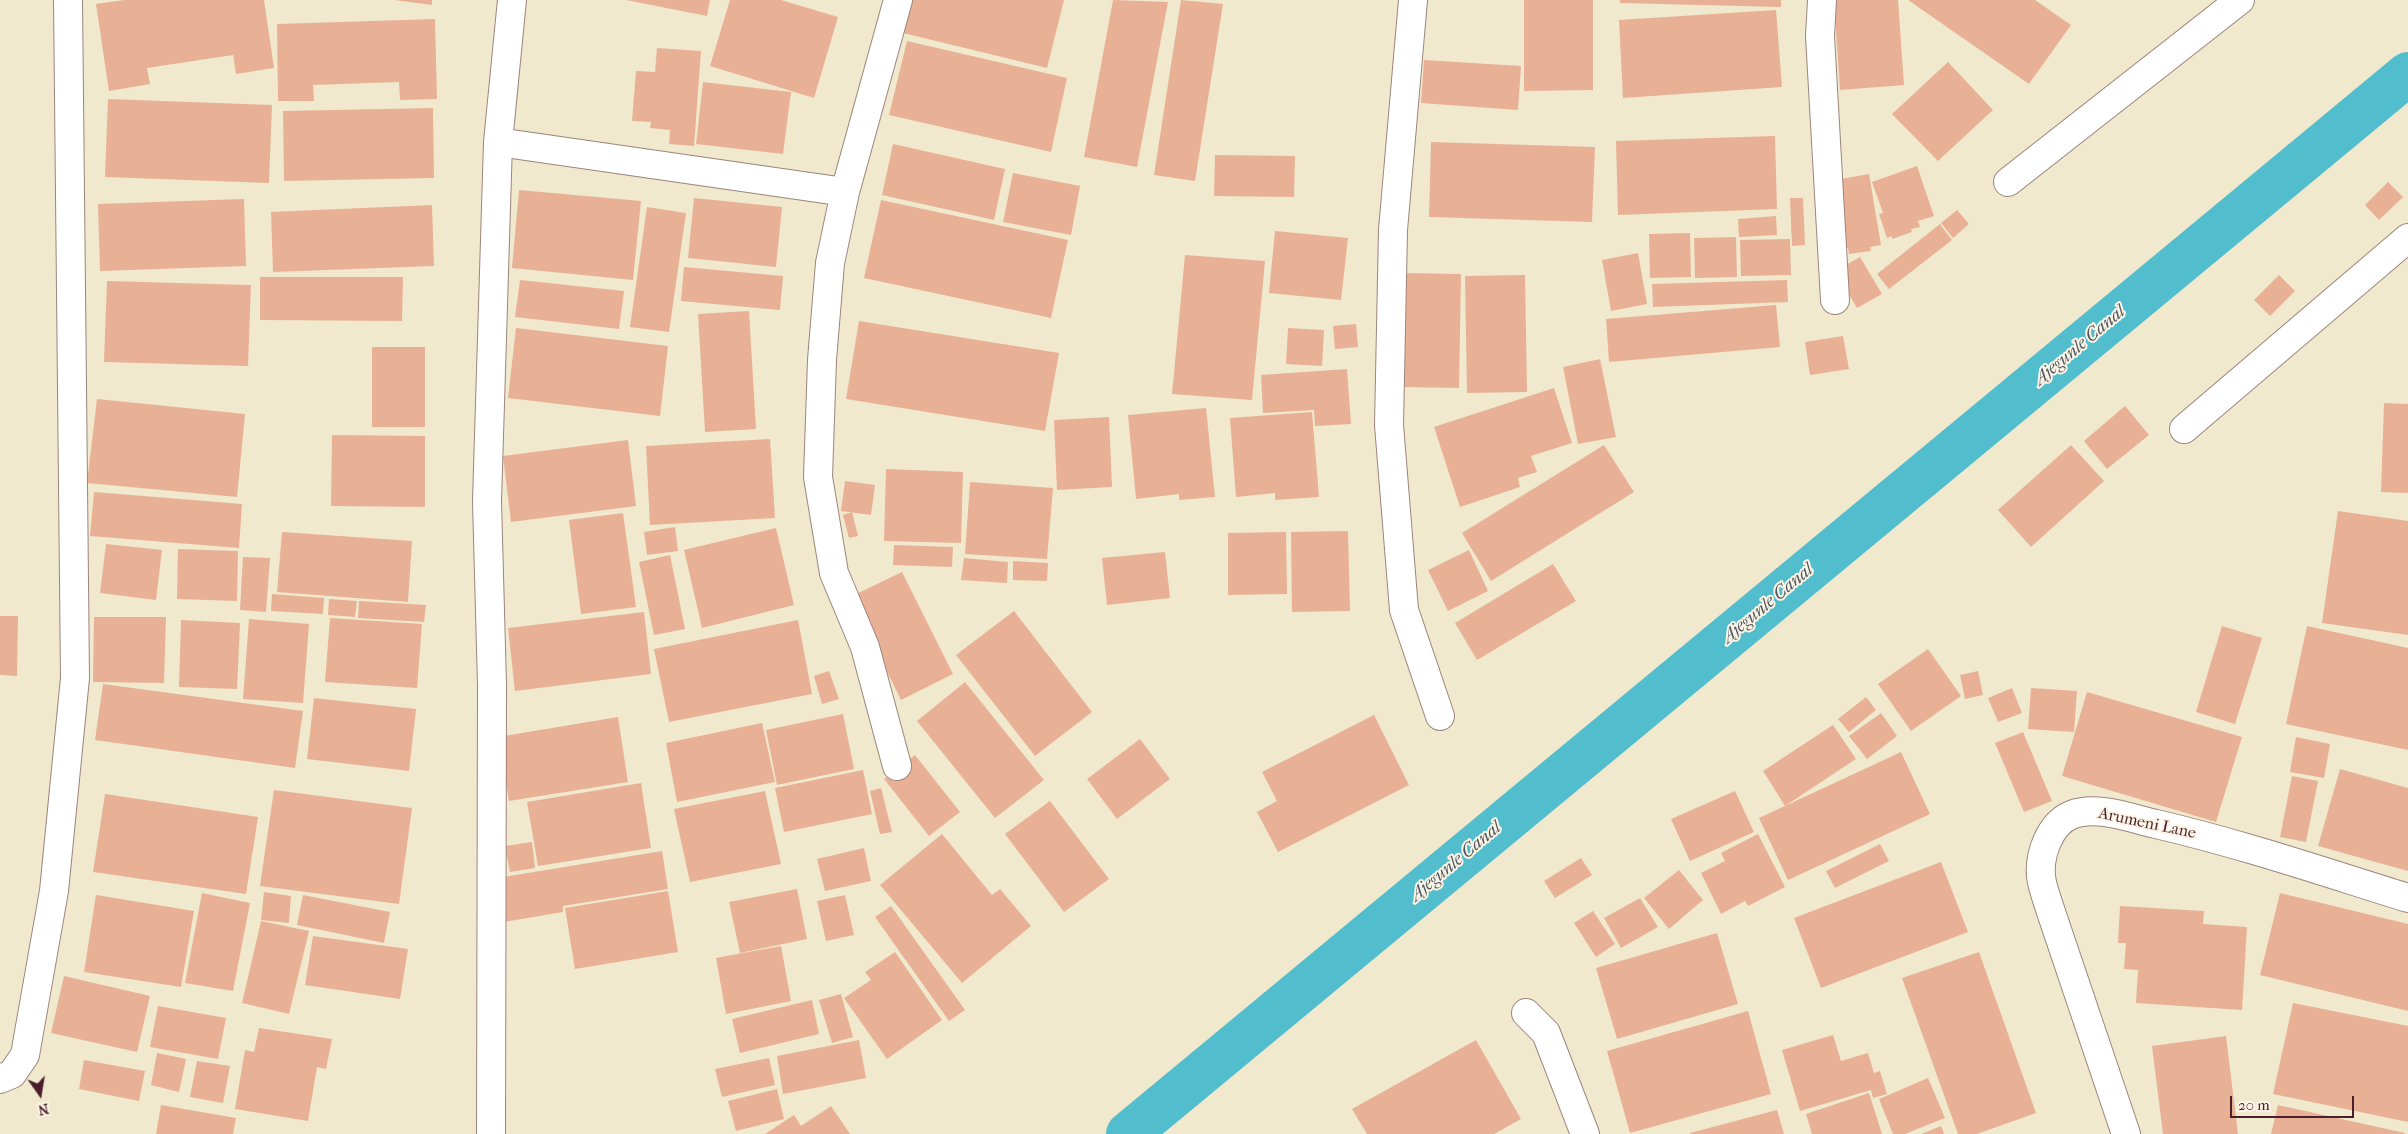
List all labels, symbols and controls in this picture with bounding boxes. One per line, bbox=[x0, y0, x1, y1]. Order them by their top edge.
water label: Ajegunle Canal bbox=[2030, 302, 2130, 390]
water label: Ajegunle Canal bbox=[1718, 560, 1818, 648]
street label: Arumeni Lane bbox=[2097, 804, 2197, 844]
water label: Ajegunle Canal bbox=[1406, 818, 1506, 906]
north arrow bbox=[15, 1069, 65, 1119]
scale bar bbox=[2233, 1086, 2357, 1118]
text: 20 m bbox=[2238, 1096, 2270, 1114]
text: N bbox=[36, 1100, 51, 1119]

